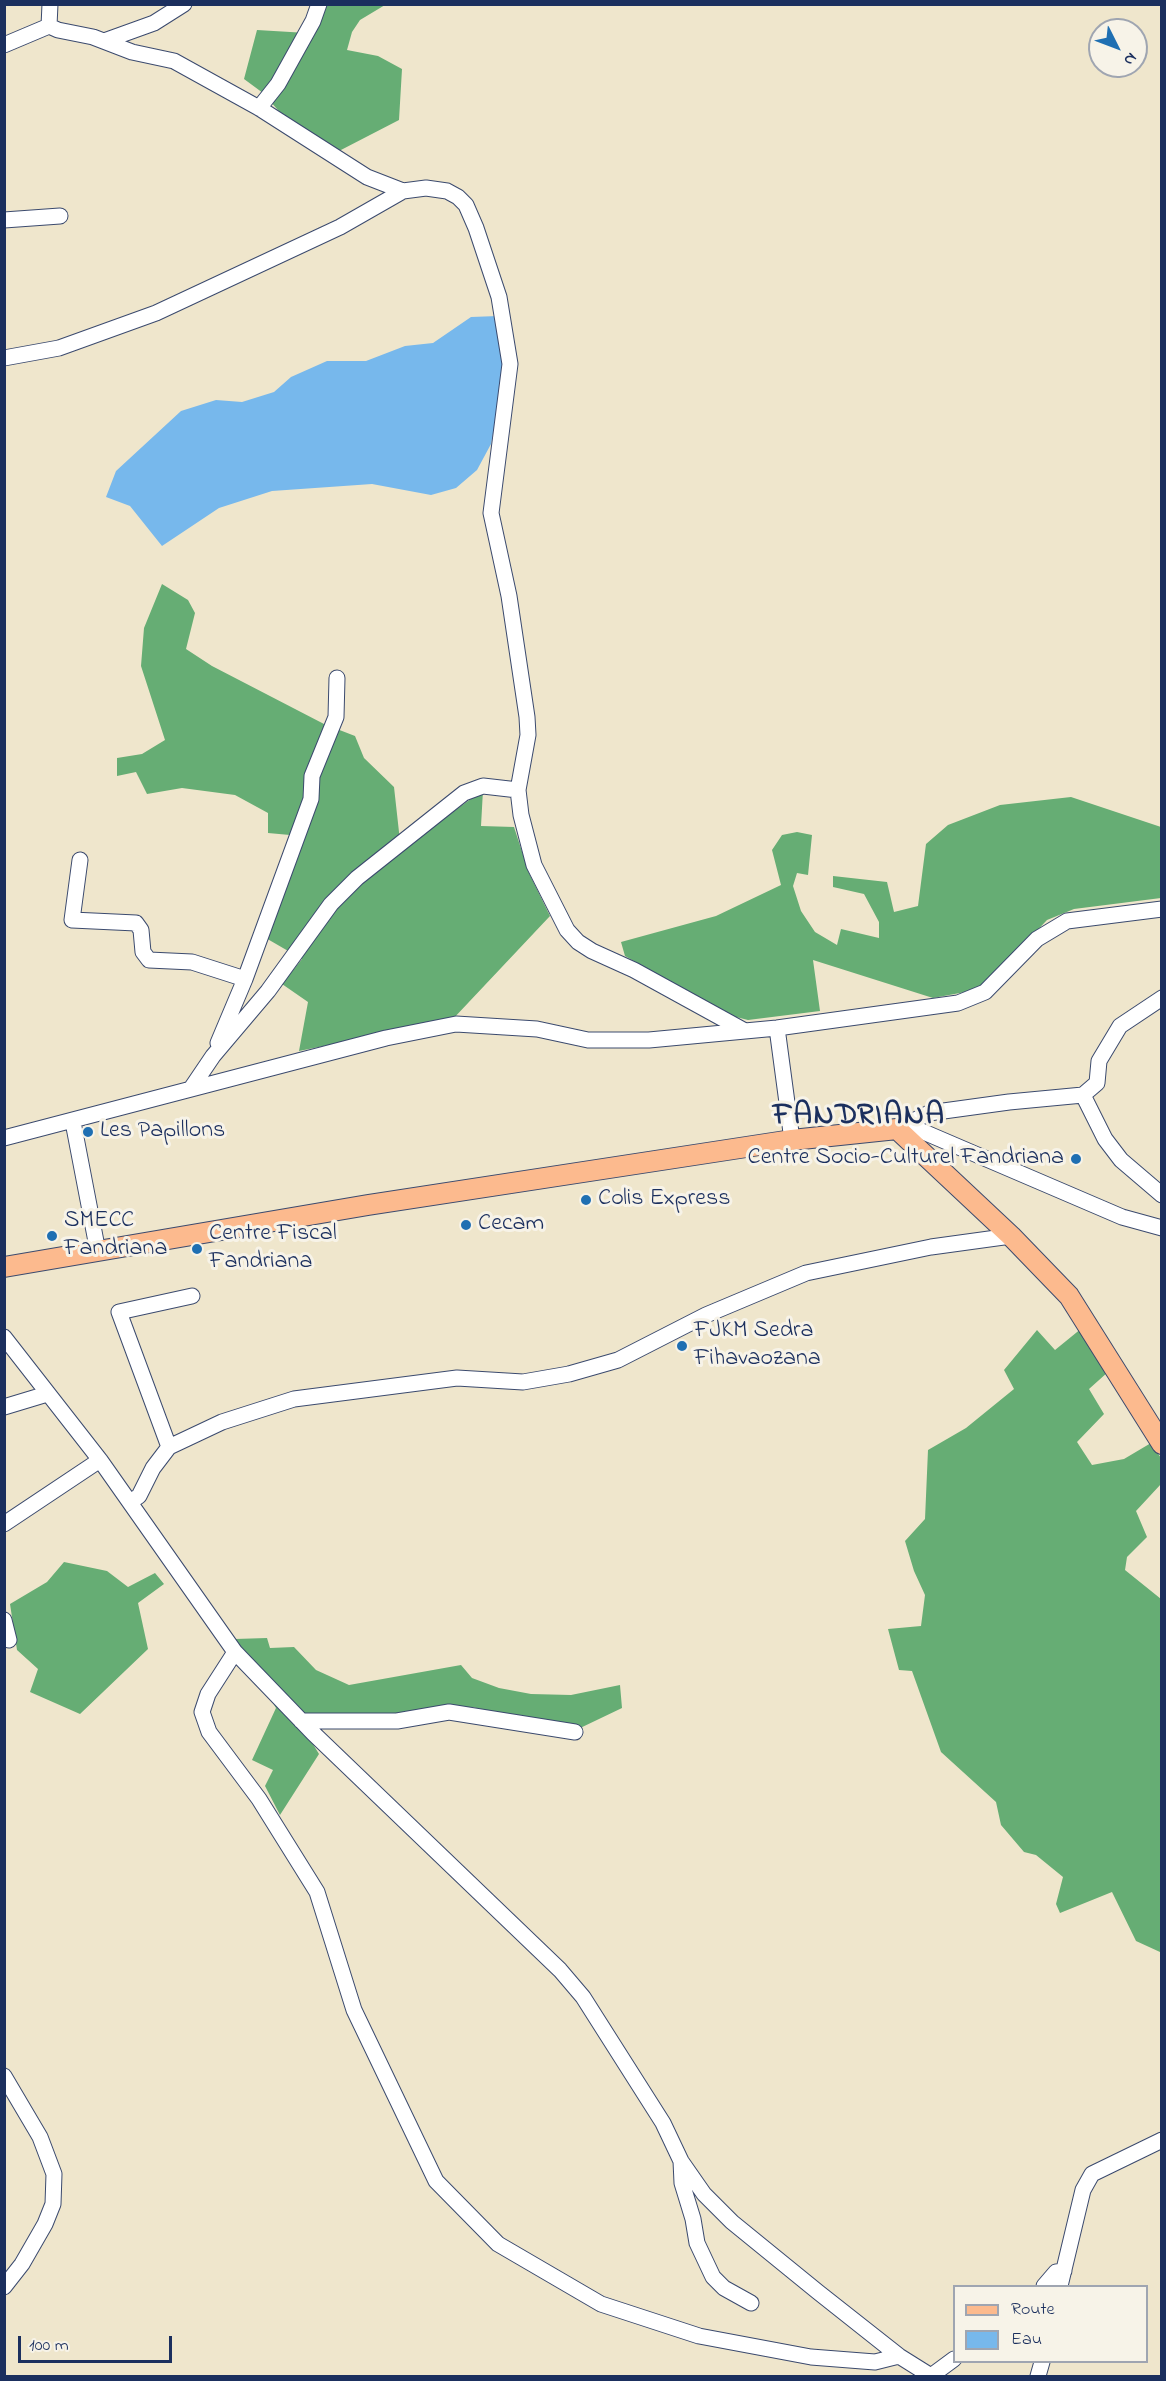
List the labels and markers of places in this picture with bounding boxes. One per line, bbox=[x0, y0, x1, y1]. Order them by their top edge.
place label: Les Papillons bbox=[100, 1118, 225, 1146]
marker: Les Papillons bbox=[81, 1125, 95, 1139]
place label: Centre Socio-Culturel Fandriana bbox=[747, 1145, 1064, 1173]
marker: Centre Socio-Culturel Fandriana bbox=[1069, 1152, 1083, 1166]
place label: Colis Express bbox=[598, 1186, 730, 1214]
marker: Colis Express bbox=[579, 1193, 593, 1207]
place label: SMECC Fandriana bbox=[64, 1208, 167, 1264]
place label: Cecam bbox=[478, 1211, 544, 1239]
marker: Cecam bbox=[459, 1218, 473, 1232]
place label: Centre Fiscal Fandriana bbox=[209, 1221, 337, 1277]
marker: SMECC Fandriana bbox=[45, 1229, 59, 1243]
marker: Centre Fiscal Fandriana bbox=[190, 1242, 204, 1256]
place label: FJKM Sedra Fihavaozana bbox=[694, 1318, 821, 1374]
marker: FJKM Sedra Fihavaozana bbox=[675, 1339, 689, 1353]

